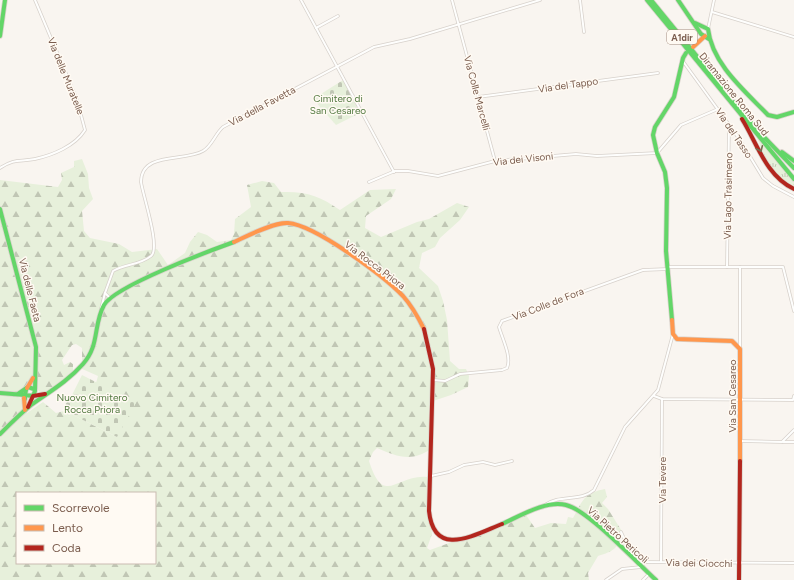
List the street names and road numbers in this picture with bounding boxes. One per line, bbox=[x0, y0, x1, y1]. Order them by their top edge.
road number: A1dir bbox=[667, 30, 697, 44]
street label: Via delle Muratelle bbox=[45, 36, 88, 117]
street label: Diramazione Roma Sud bbox=[696, 50, 772, 138]
street label: Via Colle Marcelli bbox=[461, 54, 493, 132]
street label: Via del Tappo bbox=[537, 74, 599, 96]
street label: Via della Favetta bbox=[226, 83, 298, 129]
street label: Via del Tasso bbox=[712, 105, 756, 161]
street label: Via dei Visoni bbox=[492, 149, 554, 169]
street label: Via Lago Trasimeno bbox=[721, 152, 735, 240]
street label: Via Rocca Priora bbox=[342, 238, 408, 292]
street label: Via delle Faeta bbox=[16, 257, 44, 323]
street label: Via Colle de Fora bbox=[510, 284, 586, 324]
street label: Via San Cesareo bbox=[726, 359, 739, 433]
street label: Via Tevere bbox=[656, 456, 669, 503]
street label: Via Pietro Pericoli bbox=[585, 504, 651, 566]
street label: Via dei Ciocchi bbox=[665, 556, 733, 570]

